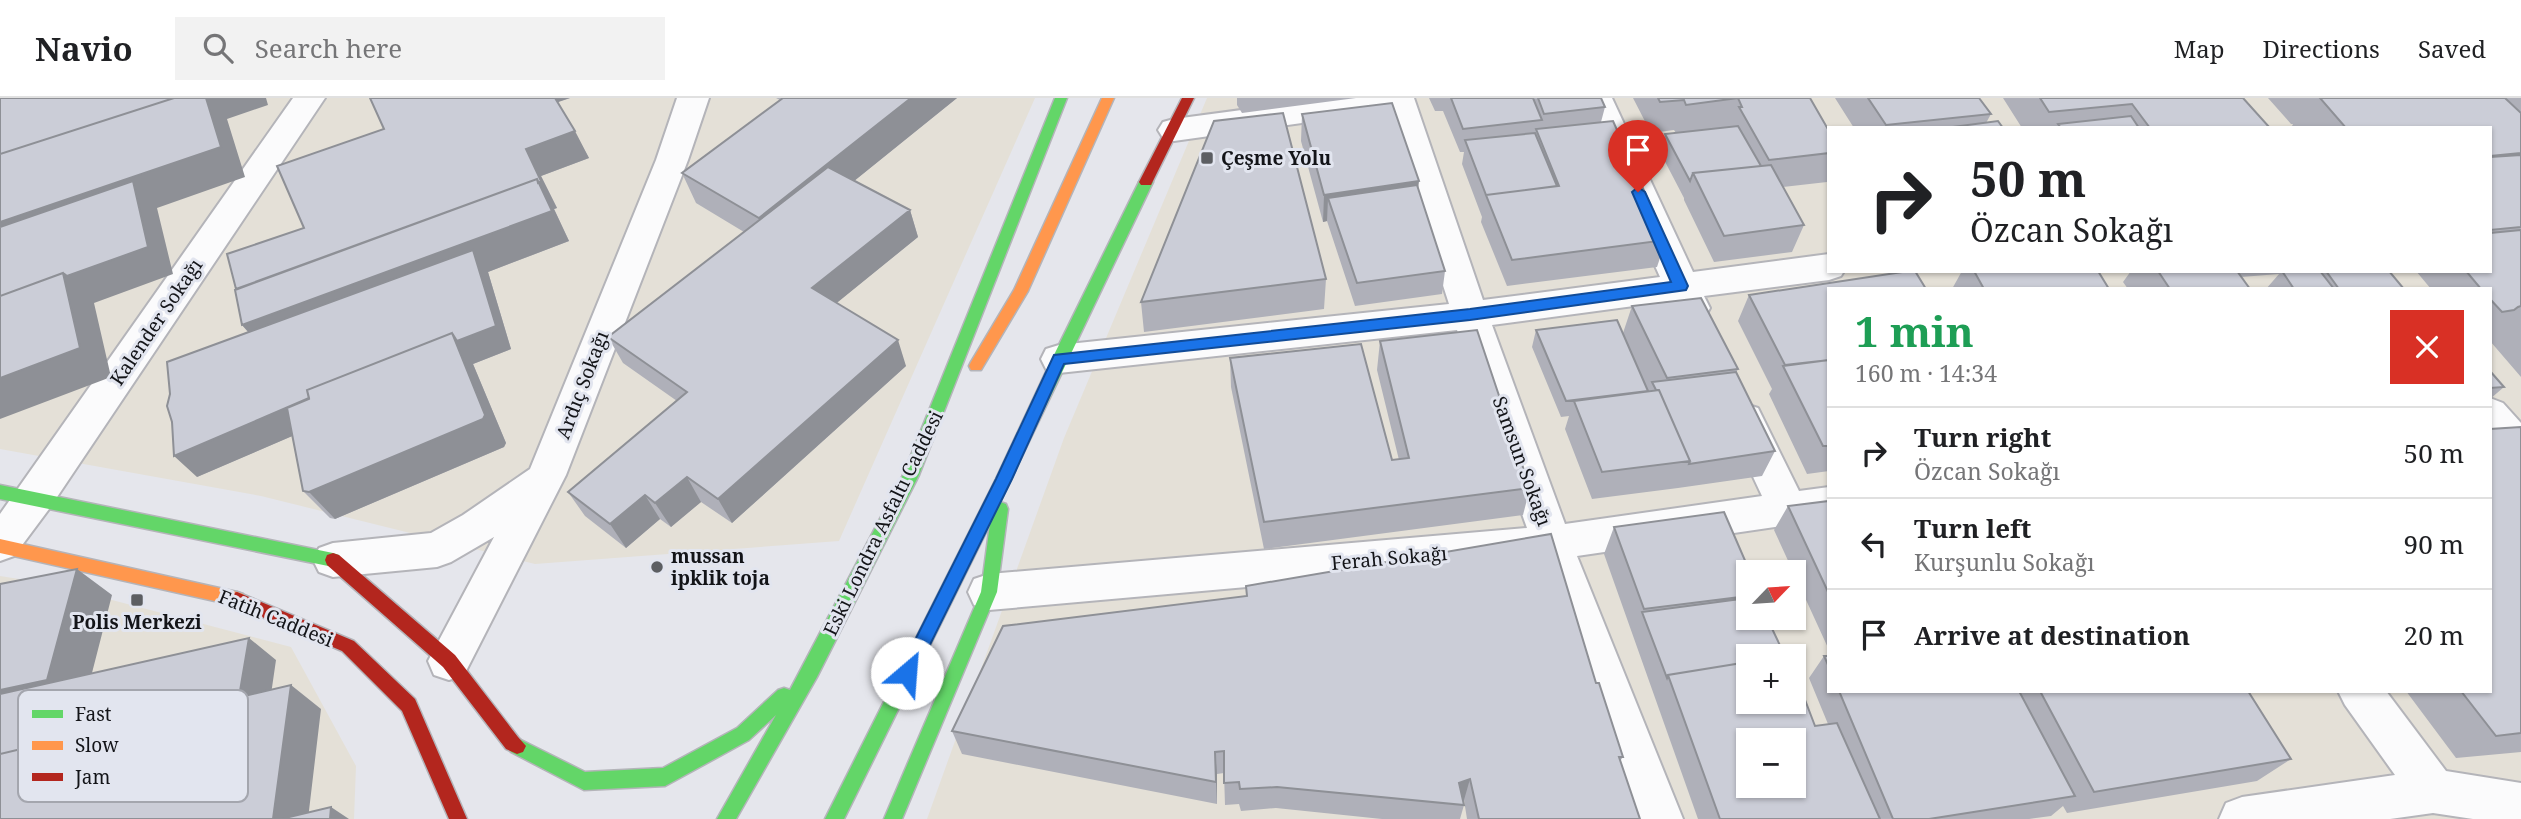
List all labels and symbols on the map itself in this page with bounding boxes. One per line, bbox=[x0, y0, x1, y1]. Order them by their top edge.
pin bbox=[1608, 120, 1668, 192]
place label: Çeşme Yolu bbox=[1221, 145, 1331, 171]
marker: Çeşme Yolu bbox=[1199, 150, 1215, 166]
street label: Kalender Sokağı bbox=[104, 254, 208, 390]
street label: Ardıç Sokağı bbox=[549, 327, 615, 443]
street label: Samsun Sokağı bbox=[1486, 393, 1558, 529]
street label: Eski Londra Asfaltı Caddesi bbox=[817, 406, 949, 640]
street label: Ferah Sokağı bbox=[1330, 540, 1448, 576]
place label: mussan ipklik toja bbox=[671, 543, 770, 591]
marker: mussan ipklik toja bbox=[649, 559, 665, 575]
north arrow bbox=[1736, 560, 1806, 630]
street label: Fatih Caddesi bbox=[215, 583, 337, 653]
marker: Polis Merkezi bbox=[129, 592, 145, 608]
place label: Polis Merkezi bbox=[72, 609, 202, 635]
position arrow bbox=[870, 636, 944, 710]
legend bbox=[18, 690, 248, 802]
text: Fast bbox=[75, 701, 112, 727]
text: Slow bbox=[75, 732, 119, 758]
text: Jam bbox=[74, 764, 110, 790]

